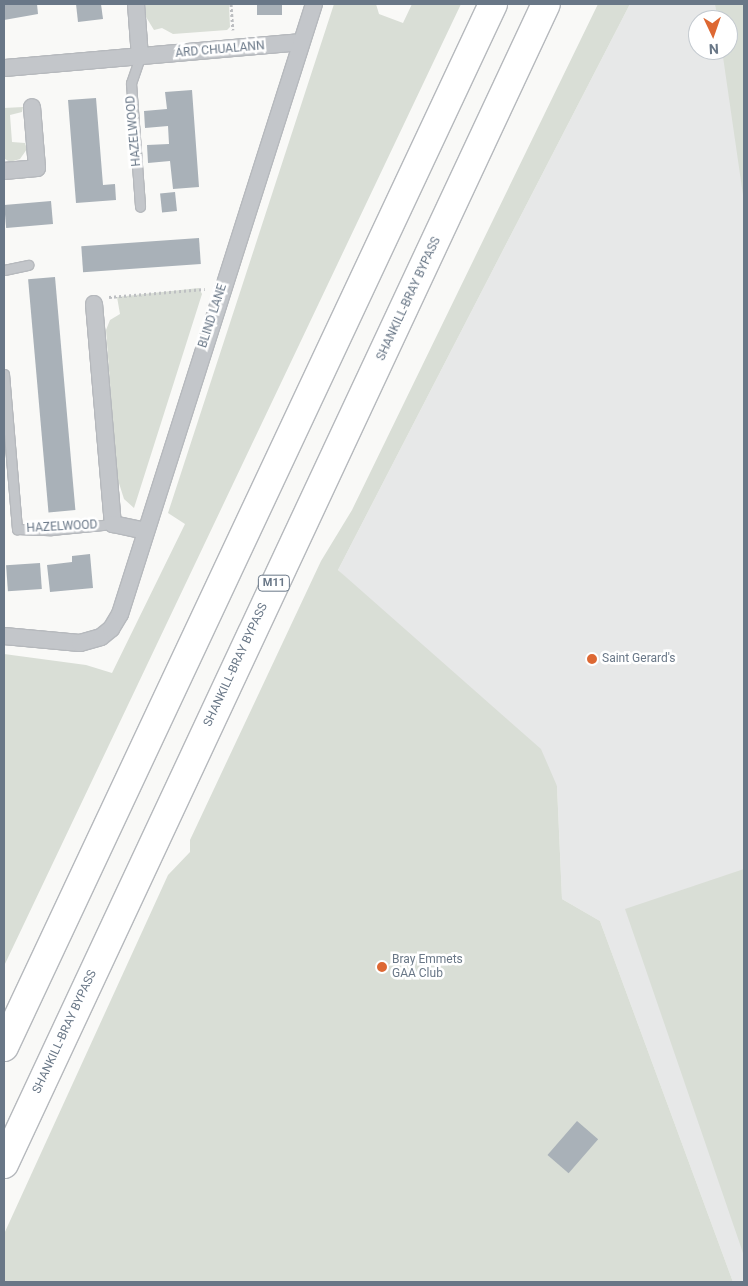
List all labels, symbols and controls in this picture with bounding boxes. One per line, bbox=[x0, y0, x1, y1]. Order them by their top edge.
north arrow bbox=[688, 10, 738, 60]
street label: ÁRD CHUALANN bbox=[175, 39, 265, 61]
text: N bbox=[708, 41, 719, 57]
street label: HAZELWOOD bbox=[124, 95, 144, 167]
street label: SHANKILL-BRAY BYPASS bbox=[374, 235, 444, 363]
street label: BLIND LANE bbox=[196, 282, 230, 350]
street label: HAZELWOOD bbox=[26, 518, 98, 536]
road number: M11 bbox=[258, 574, 290, 592]
street label: SHANKILL-BRAY BYPASS bbox=[201, 601, 271, 729]
place label: Saint Gerard's bbox=[602, 652, 676, 666]
marker: Saint Gerard's bbox=[586, 653, 598, 665]
place label: Bray Emmets GAA Club bbox=[392, 953, 463, 981]
marker: Bray Emmets GAA Club bbox=[376, 961, 388, 973]
street label: SHANKILL-BRAY BYPASS bbox=[30, 968, 100, 1096]

